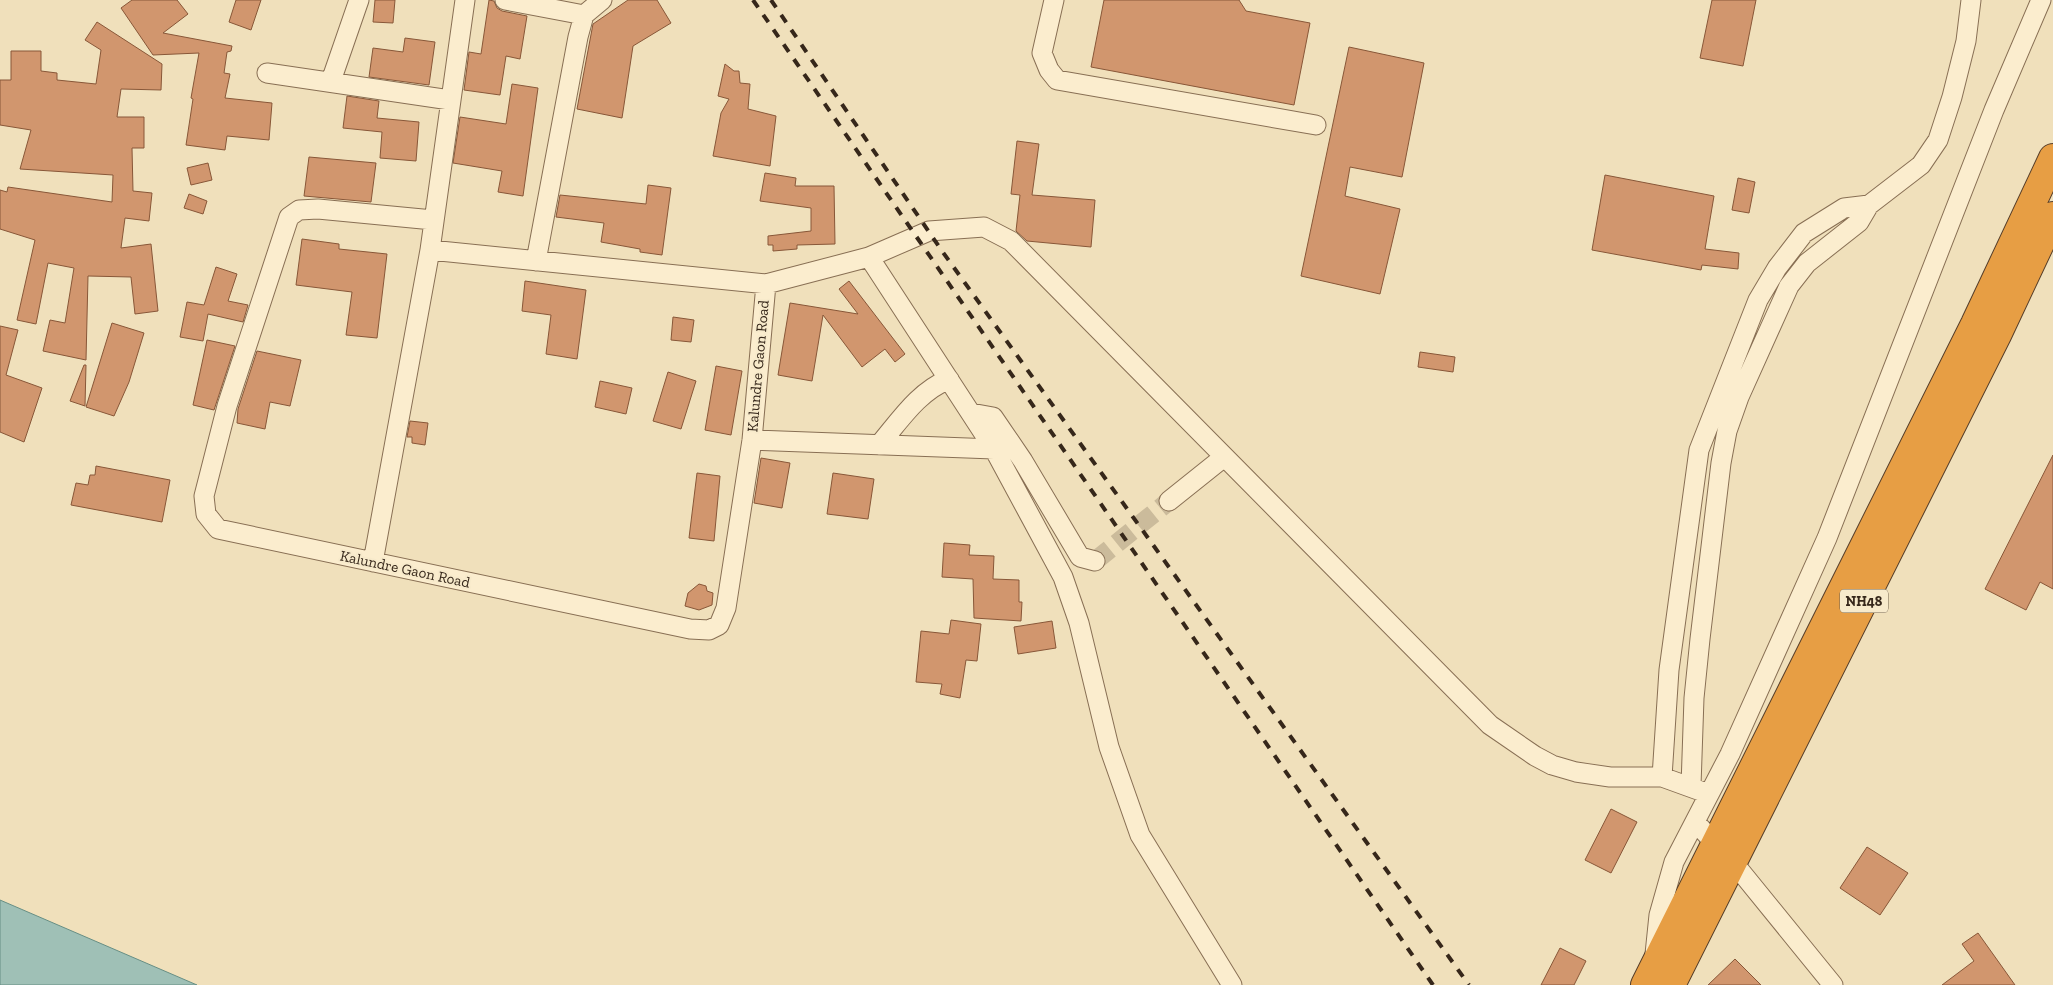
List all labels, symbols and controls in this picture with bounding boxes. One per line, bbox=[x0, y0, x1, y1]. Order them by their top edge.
street label: Kalundre Gaon Road bbox=[743, 298, 773, 433]
street label: Kalundre Gaon Road bbox=[338, 546, 472, 592]
road number: NH48 bbox=[1840, 590, 1888, 612]

